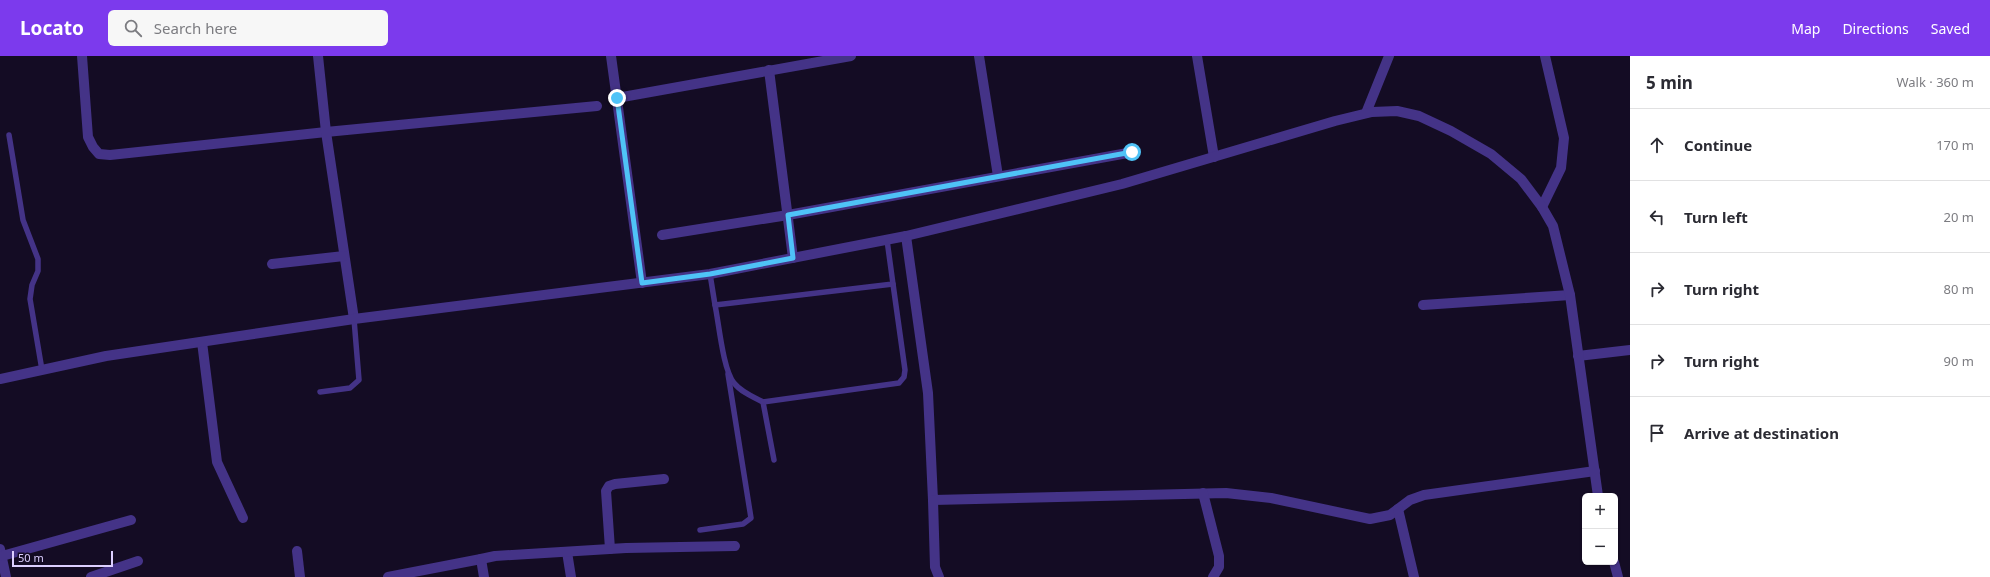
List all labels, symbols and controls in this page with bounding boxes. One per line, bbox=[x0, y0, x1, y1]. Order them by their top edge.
search box bbox=[108, 10, 388, 46]
text: Locato bbox=[20, 15, 84, 41]
icon: search bbox=[122, 17, 144, 39]
text: Search here bbox=[154, 18, 237, 38]
text: Map bbox=[1791, 19, 1820, 38]
text: Directions bbox=[1842, 19, 1909, 38]
text: Saved bbox=[1931, 19, 1970, 38]
text: 5 min bbox=[1646, 71, 1693, 94]
text: Walk · 360 m bbox=[1896, 73, 1974, 91]
route end bbox=[608, 89, 626, 107]
icon: ahead bbox=[1646, 134, 1668, 156]
text: Continue bbox=[1684, 135, 1752, 155]
text: 170 m bbox=[1936, 136, 1974, 154]
route start bbox=[1123, 143, 1141, 161]
icon: left bbox=[1646, 206, 1668, 228]
text: Turn left bbox=[1684, 207, 1748, 227]
text: 20 m bbox=[1944, 208, 1974, 226]
icon: right bbox=[1646, 278, 1668, 300]
text: Turn right bbox=[1684, 279, 1759, 299]
text: 80 m bbox=[1944, 280, 1974, 298]
icon: right bbox=[1646, 350, 1668, 372]
text: Turn right bbox=[1684, 351, 1759, 371]
text: 90 m bbox=[1944, 352, 1974, 370]
icon: arrive bbox=[1646, 422, 1668, 444]
text: Arrive at destination bbox=[1684, 423, 1839, 443]
map controls bbox=[1582, 493, 1618, 565]
button: + bbox=[1582, 493, 1618, 529]
button: − bbox=[1582, 529, 1618, 565]
scale bar bbox=[12, 549, 113, 568]
text: 50 m bbox=[18, 550, 44, 565]

